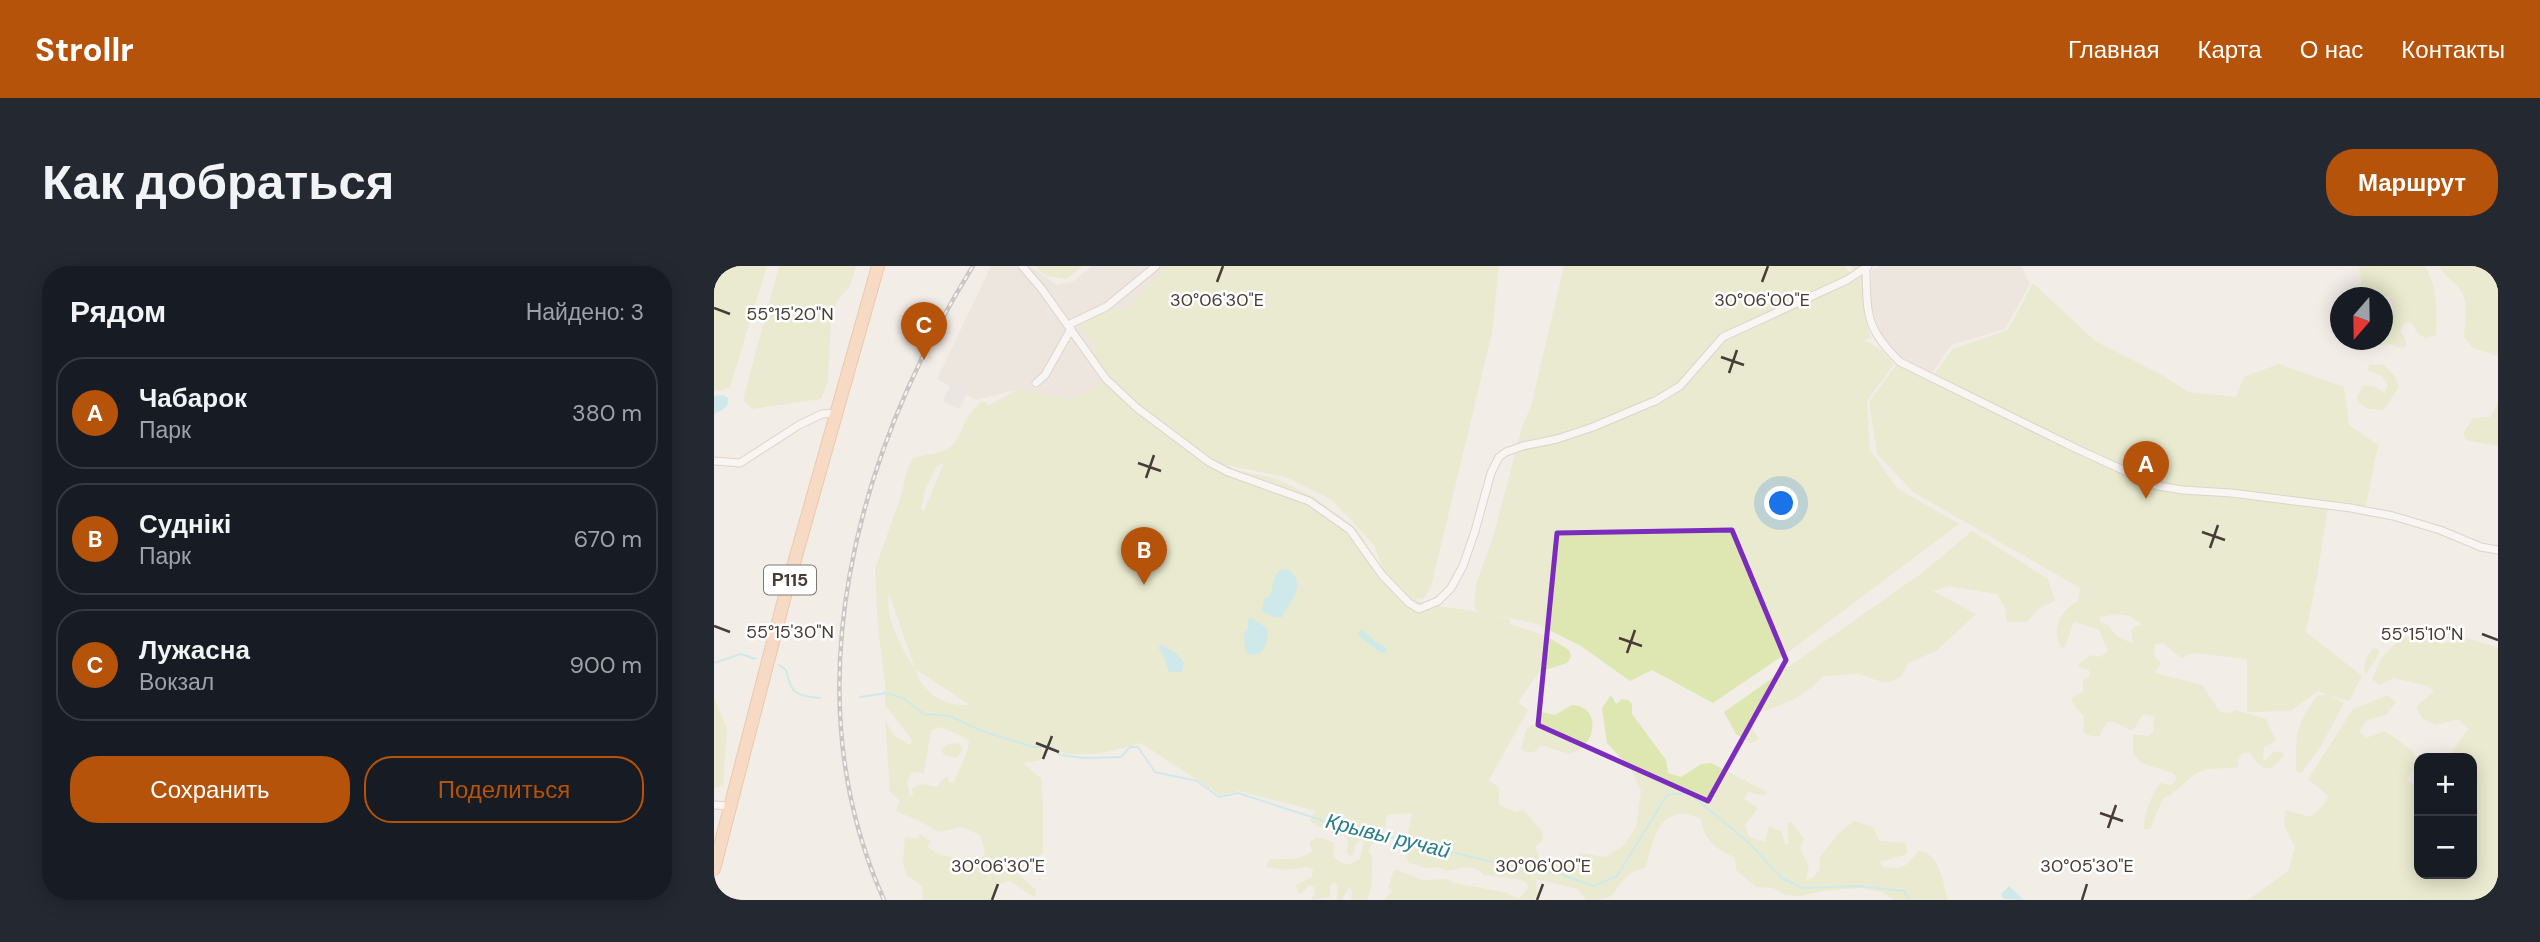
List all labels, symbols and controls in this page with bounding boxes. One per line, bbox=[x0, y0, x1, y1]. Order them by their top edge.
text: Strollr bbox=[35, 28, 134, 71]
text: Главная bbox=[2068, 34, 2159, 65]
text: Карта bbox=[2197, 34, 2262, 65]
text: О нас bbox=[2300, 34, 2363, 65]
text: Контакты bbox=[2401, 34, 2505, 65]
button: Маршрут bbox=[2326, 149, 2498, 216]
text: Как добраться bbox=[42, 150, 394, 214]
north arrow bbox=[2330, 287, 2393, 350]
text: 30°06'30"E bbox=[1170, 288, 1264, 312]
text: 30°06'00"E bbox=[1714, 288, 1810, 312]
text: Рядом bbox=[70, 292, 166, 331]
text: Найдено: 3 bbox=[526, 297, 644, 327]
text: 55°15'20"N bbox=[746, 302, 834, 326]
pin: C bbox=[901, 302, 947, 360]
text: Чабарок bbox=[139, 381, 247, 415]
text: A bbox=[87, 398, 103, 428]
text: 380 m bbox=[572, 398, 642, 428]
text: Парк bbox=[139, 415, 191, 445]
pin: A bbox=[2123, 441, 2169, 499]
your location bbox=[1764, 486, 1798, 520]
text: Суднікі bbox=[139, 507, 231, 541]
text: B bbox=[88, 524, 102, 554]
text: 670 m bbox=[574, 524, 642, 554]
pin: B bbox=[1121, 527, 1167, 585]
text: Парк bbox=[139, 541, 191, 571]
road number: Р115 bbox=[764, 566, 816, 594]
text: 55°15'30"N bbox=[746, 620, 834, 644]
text: 55°15'10"N bbox=[2381, 622, 2463, 646]
text: Лужасна bbox=[139, 633, 250, 667]
text: C bbox=[87, 650, 103, 680]
text: 900 m bbox=[569, 650, 642, 680]
text: Вокзал bbox=[139, 667, 214, 697]
map controls bbox=[2414, 753, 2477, 879]
button: + bbox=[2414, 753, 2477, 816]
button: Сохранить bbox=[70, 756, 350, 823]
button: Поделиться bbox=[364, 756, 644, 823]
water label: Крывы ручай bbox=[1323, 807, 1454, 865]
button: − bbox=[2414, 816, 2477, 879]
text: 30°06'30"E bbox=[951, 854, 1045, 878]
text: 30°06'00"E bbox=[1495, 854, 1591, 878]
text: 30°05'30"E bbox=[2040, 854, 2134, 878]

